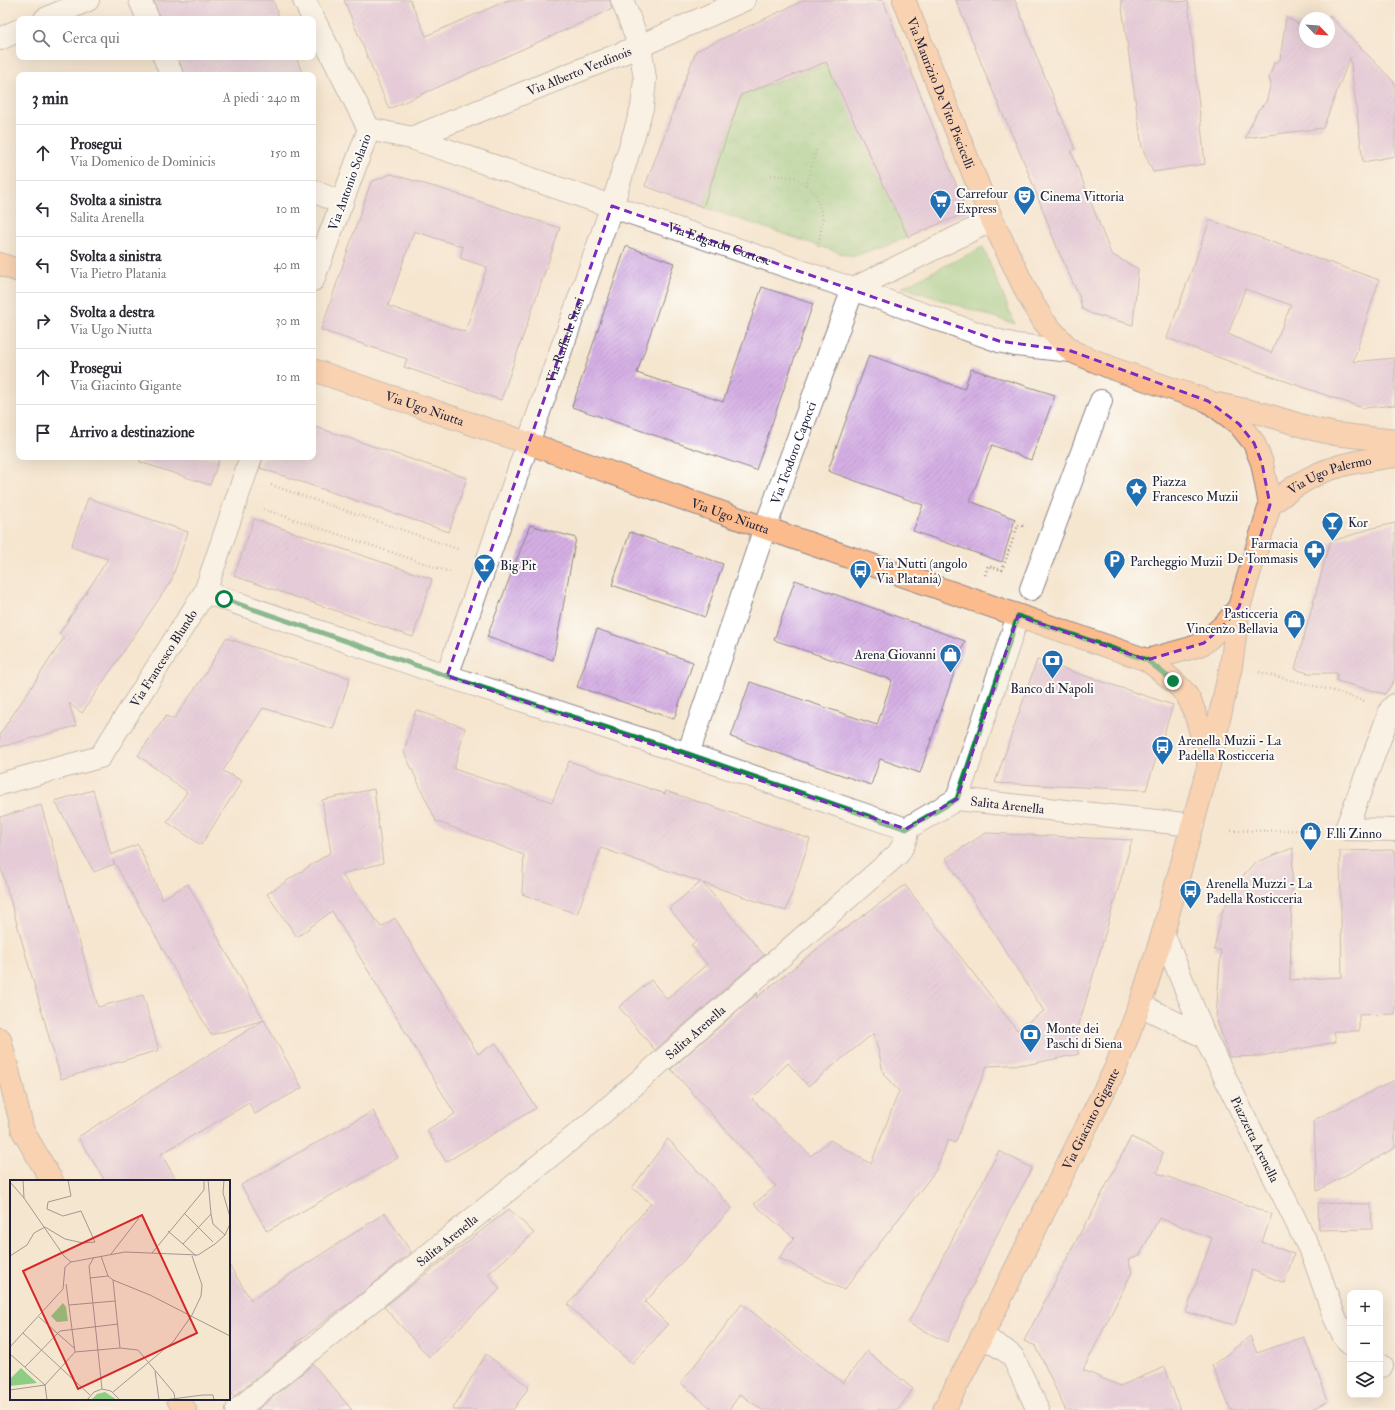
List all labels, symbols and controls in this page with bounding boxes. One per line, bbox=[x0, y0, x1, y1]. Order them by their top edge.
north arrow bbox=[1299, 12, 1335, 48]
street label: Via Maurizio De Vito Piscicelli bbox=[903, 15, 978, 172]
search box bbox=[16, 16, 316, 60]
icon: search bbox=[30, 27, 52, 49]
text: Cerca qui bbox=[62, 29, 120, 48]
street label: Via Alberto Verdinois bbox=[525, 43, 634, 100]
text: 3 min bbox=[32, 88, 69, 109]
text: A piedi · 240 m bbox=[223, 90, 300, 106]
street label: Via Antonio Solario bbox=[325, 132, 375, 233]
text: Prosegui bbox=[70, 135, 122, 154]
icon: ahead bbox=[32, 142, 54, 164]
text: 150 m bbox=[270, 145, 300, 161]
text: Via Domenico de Dominicis bbox=[70, 154, 216, 170]
theatre icon: Cinema Vittoria bbox=[1011, 183, 1037, 216]
place label: Carrefour Express bbox=[956, 186, 1008, 218]
supermarket icon: Carrefour Express bbox=[928, 187, 954, 220]
place label: Cinema Vittoria bbox=[1040, 189, 1125, 205]
text: Svolta a sinistra bbox=[70, 191, 162, 210]
icon: left bbox=[32, 198, 54, 220]
text: 10 m bbox=[276, 201, 300, 217]
text: Salita Arenella bbox=[70, 210, 144, 226]
street label: Via Edgardo Cortese bbox=[665, 219, 774, 270]
text: Svolta a sinistra bbox=[70, 247, 162, 266]
icon: left bbox=[32, 254, 54, 276]
text: 40 m bbox=[274, 257, 300, 273]
text: Via Pietro Platania bbox=[70, 266, 166, 282]
street label: Via Raffaele Stasi bbox=[543, 295, 588, 385]
text: Svolta a destra bbox=[70, 303, 154, 322]
icon: right bbox=[32, 310, 54, 332]
text: 30 m bbox=[276, 313, 300, 329]
text: Via Ugo Niutta bbox=[70, 322, 152, 338]
text: Prosegui bbox=[70, 359, 122, 378]
icon: ahead bbox=[32, 366, 54, 388]
text: 10 m bbox=[276, 369, 300, 385]
text: Via Giacinto Gigante bbox=[70, 378, 181, 394]
street label: Via Ugo Niutta bbox=[383, 388, 466, 430]
street label: Via Teodoro Capocci bbox=[767, 399, 820, 507]
icon: arrive bbox=[32, 422, 54, 444]
text: Arrivo a destinazione bbox=[70, 423, 195, 442]
street label: Via Ugo Palermo bbox=[1285, 453, 1373, 498]
place label: Piazza Francesco Muzii bbox=[1152, 474, 1239, 505]
place icon: Piazza Francesco Muzii bbox=[1123, 475, 1149, 508]
street label: Via Ugo Niutta bbox=[689, 495, 772, 538]
bar icon: Kor bbox=[1320, 509, 1346, 542]
place label: Kor bbox=[1348, 515, 1368, 531]
place label: Farmacia De Tommasis bbox=[1227, 536, 1299, 567]
pharmacy icon: Farmacia De Tommasis bbox=[1301, 537, 1327, 570]
parking icon: Parcheggio Muzii bbox=[1101, 548, 1127, 581]
bar icon: Big Pit bbox=[472, 552, 498, 585]
place label: Parcheggio Muzii bbox=[1130, 554, 1223, 570]
place label: Via Nutti (angolo Via Platania) bbox=[876, 556, 967, 587]
bus stop icon: Via Nutti (angolo Via Platania) bbox=[847, 557, 873, 590]
place label: Big Pit bbox=[500, 558, 536, 574]
route start bbox=[215, 590, 233, 608]
place label: Pasticceria Vincenzo Bellavia bbox=[1186, 606, 1279, 637]
street label: Via Francesco Blundo bbox=[127, 607, 201, 710]
shop icon: Pasticceria Vincenzo Bellavia bbox=[1281, 607, 1307, 640]
shop icon: Arena Giovanni bbox=[938, 641, 964, 674]
place label: Arena Giovanni bbox=[853, 647, 937, 663]
bank icon: Banco di Napoli bbox=[1039, 647, 1065, 680]
route end bbox=[1164, 672, 1182, 690]
place label: Banco di Napoli bbox=[1010, 681, 1094, 698]
place label: Arenella Muzii - La Padella Rosticceria bbox=[1177, 733, 1282, 764]
bus stop icon: Arenella Muzii - La Padella Rosticceria bbox=[1150, 734, 1176, 767]
street label: Salita Arenella bbox=[970, 794, 1046, 818]
shop icon: F.lli Zinno bbox=[1298, 820, 1324, 853]
place label: F.lli Zinno bbox=[1326, 826, 1382, 842]
place label: Arenella Muzzi - La Padella Rosticceria bbox=[1205, 876, 1313, 907]
bus stop icon: Arenella Muzzi - La Padella Rosticceria bbox=[1177, 877, 1203, 910]
street label: Salita Arenella bbox=[662, 1002, 729, 1063]
place label: Monte dei Paschi di Siena bbox=[1046, 1021, 1123, 1052]
bank icon: Monte dei Paschi di Siena bbox=[1018, 1022, 1044, 1055]
street label: Via Giacinto Gigante bbox=[1059, 1065, 1123, 1173]
street label: Piazzetta Arenella bbox=[1227, 1094, 1283, 1186]
inset map bbox=[10, 1180, 230, 1400]
street label: Salita Arenella bbox=[413, 1211, 482, 1270]
map controls bbox=[1347, 1290, 1383, 1398]
button: + bbox=[1347, 1290, 1383, 1326]
button: − bbox=[1347, 1326, 1383, 1362]
button: layers bbox=[1347, 1362, 1383, 1398]

